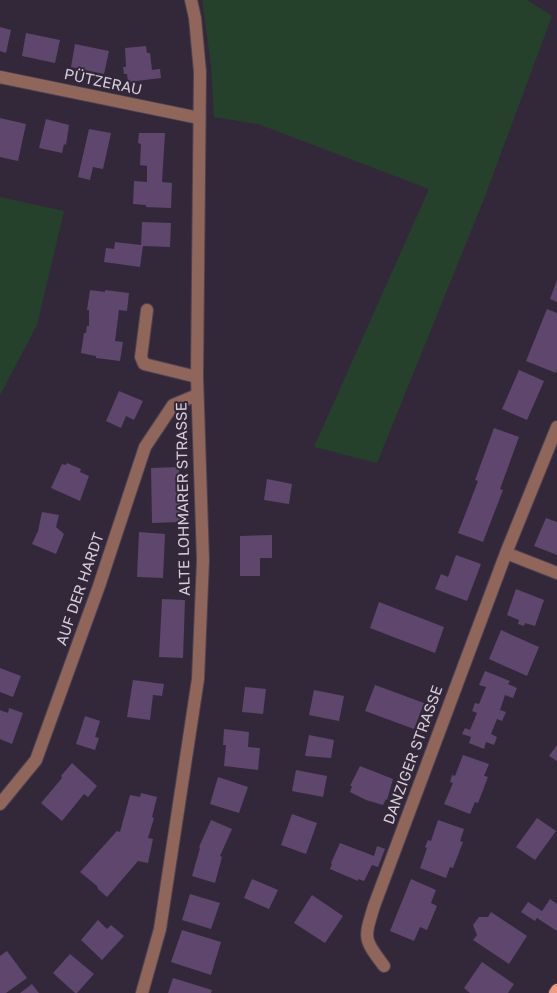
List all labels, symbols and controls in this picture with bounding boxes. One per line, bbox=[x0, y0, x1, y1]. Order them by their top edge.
street label: PÜTZERAU bbox=[63, 64, 144, 98]
street label: ALTE LOHMARER STRASSE bbox=[171, 402, 193, 596]
street label: AUF DER HARDT bbox=[51, 530, 107, 647]
street label: DANZIGER STRASSE bbox=[379, 683, 446, 826]

